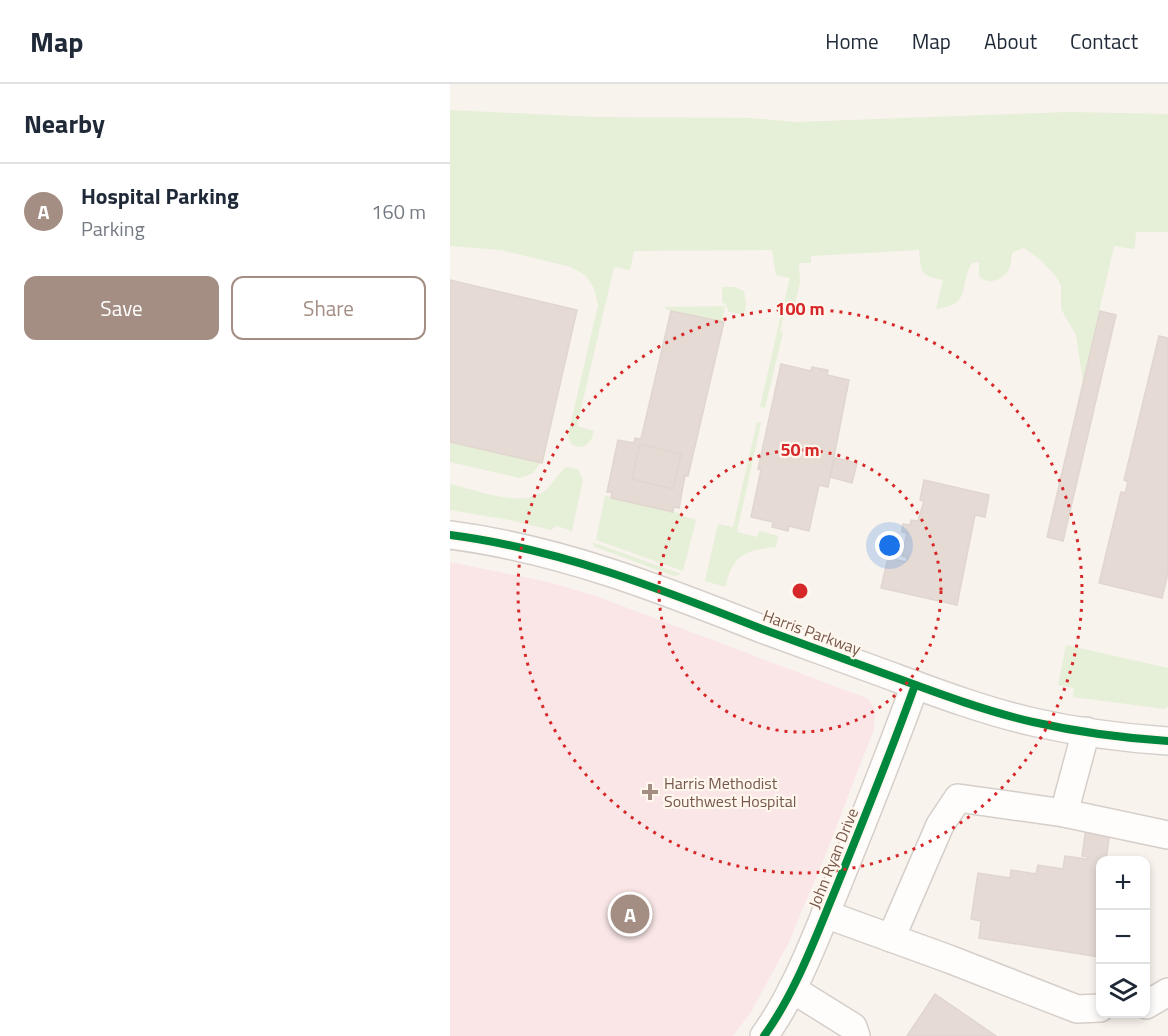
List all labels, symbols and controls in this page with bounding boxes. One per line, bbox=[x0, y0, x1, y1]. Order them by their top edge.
text: Map bbox=[30, 20, 84, 63]
text: Home bbox=[825, 25, 879, 57]
text: Map bbox=[912, 25, 951, 57]
text: About bbox=[984, 25, 1037, 57]
text: Contact bbox=[1070, 25, 1138, 57]
text: Nearby bbox=[24, 104, 105, 143]
text: Hospital Parking bbox=[81, 179, 239, 213]
text: A bbox=[37, 196, 50, 227]
text: 160 m bbox=[371, 196, 426, 227]
text: Parking bbox=[81, 213, 145, 244]
button: Save bbox=[24, 276, 219, 340]
button: Share bbox=[231, 276, 426, 340]
text: 100 m bbox=[775, 295, 825, 322]
text: 50 m bbox=[780, 436, 820, 463]
your location bbox=[875, 531, 904, 560]
centre of rings bbox=[790, 581, 810, 601]
street label: Harris Parkway bbox=[760, 603, 865, 661]
place label: Harris Methodist Southwest Hospital bbox=[664, 771, 796, 813]
marker: Harris Methodist Southwest Hospital bbox=[641, 783, 659, 801]
street label: John Ryan Drive bbox=[802, 804, 864, 912]
map controls bbox=[1096, 856, 1150, 1018]
button: + bbox=[1096, 856, 1150, 910]
pin: A bbox=[610, 892, 650, 936]
button: − bbox=[1096, 910, 1150, 964]
button: layers bbox=[1096, 964, 1150, 1018]

